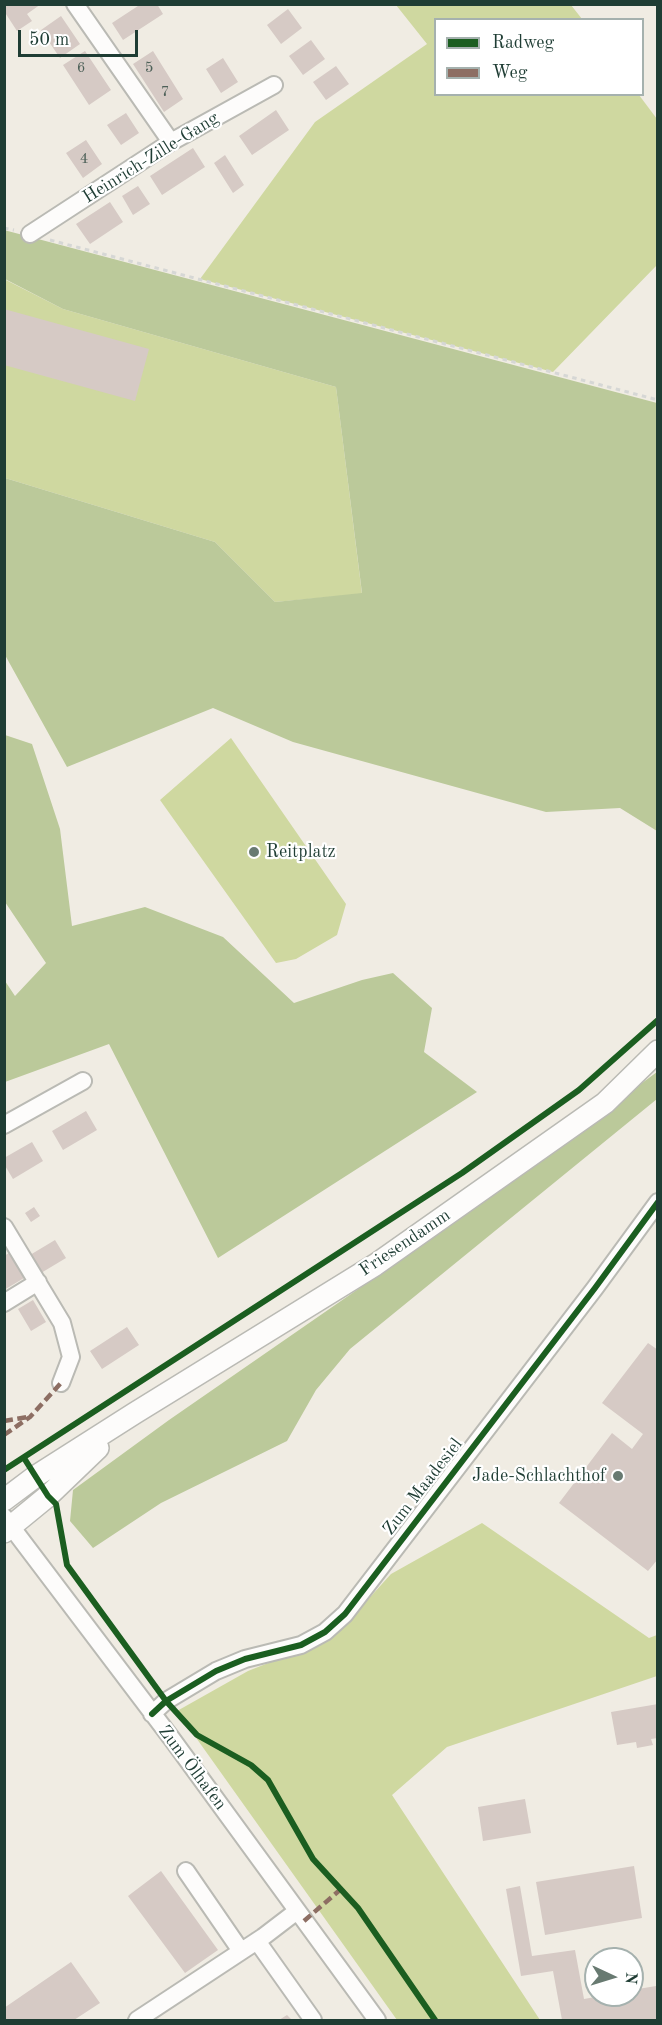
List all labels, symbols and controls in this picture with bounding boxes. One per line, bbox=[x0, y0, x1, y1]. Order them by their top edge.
scale bar bbox=[21, 18, 141, 56]
legend bbox=[434, 18, 644, 96]
text: 50 m bbox=[29, 31, 69, 49]
text: Radweg bbox=[492, 34, 554, 52]
house number: 6 bbox=[77, 59, 85, 77]
house number: 5 bbox=[145, 59, 153, 77]
text: Weg bbox=[492, 64, 528, 82]
house number: 7 bbox=[161, 83, 169, 101]
street label: Heinrich-Zille-Gang bbox=[79, 107, 223, 209]
house number: 4 bbox=[80, 150, 88, 168]
place label: Reitplatz bbox=[266, 841, 336, 863]
marker: Reitplatz bbox=[247, 845, 261, 859]
street label: Friesendamm bbox=[355, 1205, 455, 1281]
street label: Zum Maadesiel bbox=[378, 1434, 468, 1540]
place label: Jade-Schlachthof bbox=[472, 1465, 606, 1487]
marker: Jade-Schlachthof bbox=[611, 1469, 625, 1483]
street label: Zum Ölhafen bbox=[153, 1721, 231, 1815]
north arrow bbox=[584, 1947, 644, 2007]
text: N bbox=[622, 1971, 638, 1985]

